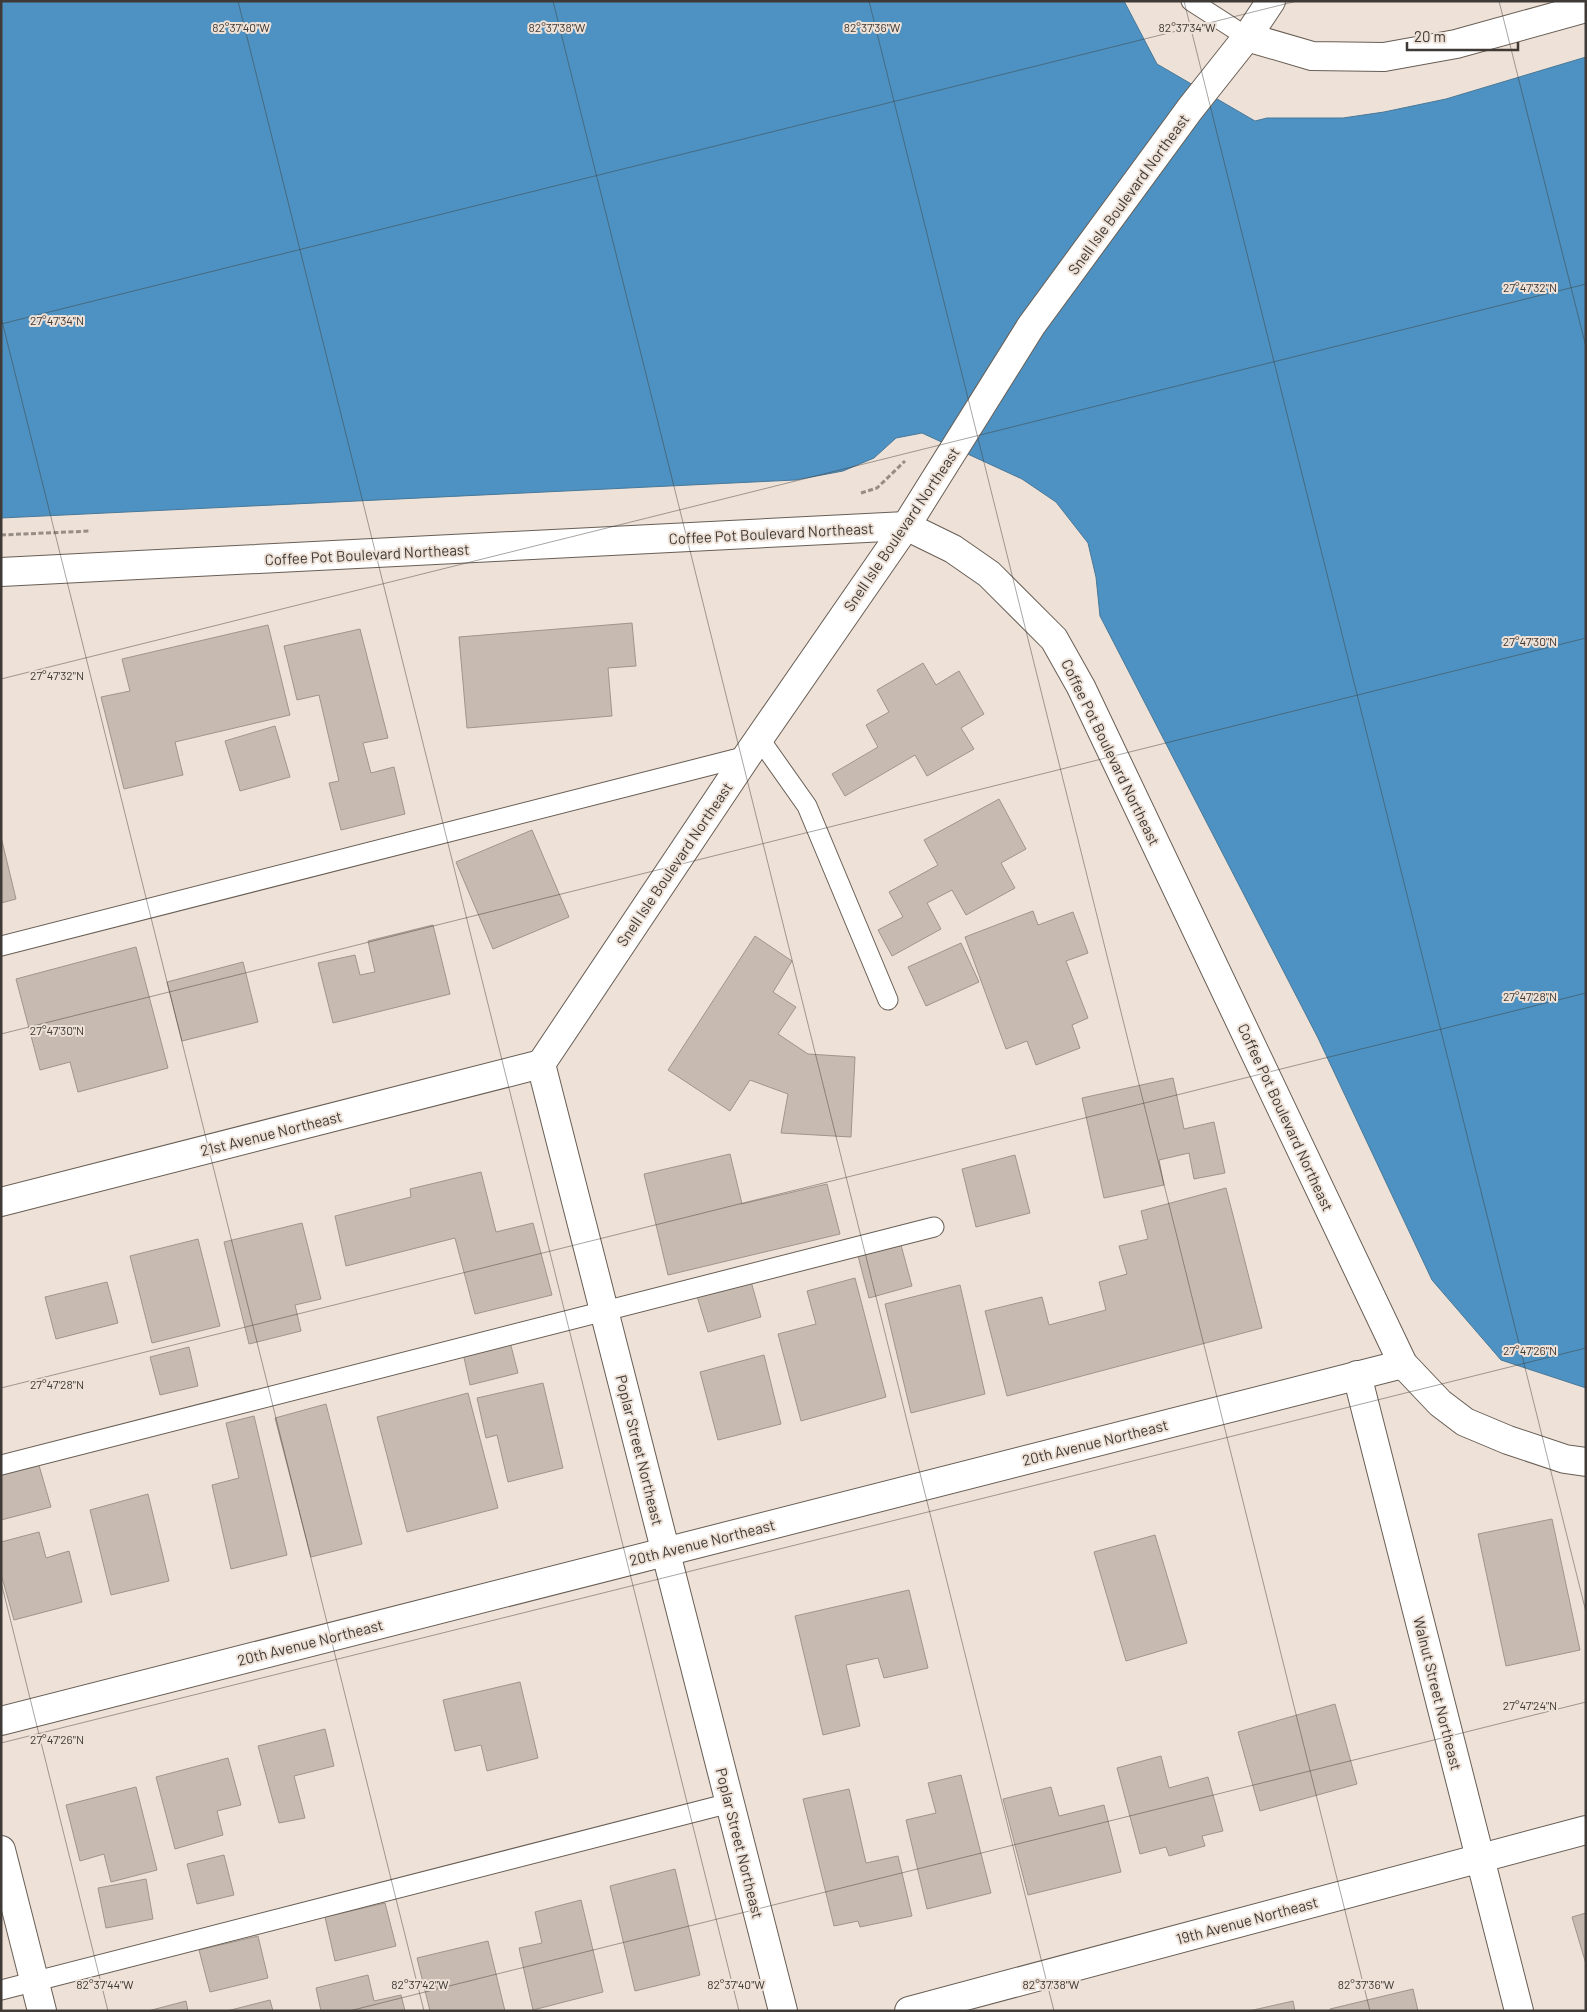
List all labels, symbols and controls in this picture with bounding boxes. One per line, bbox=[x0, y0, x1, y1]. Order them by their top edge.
text: 82°37'40"W bbox=[212, 20, 270, 34]
text: 82°37'38"W bbox=[529, 20, 586, 34]
text: 82°37'36"W bbox=[844, 20, 901, 34]
text: 82°37'34"W bbox=[1158, 20, 1216, 34]
scale bar bbox=[1407, 20, 1518, 52]
text: 20 m bbox=[1414, 27, 1446, 45]
street label: Snell Isle Boulevard Northeast bbox=[1064, 110, 1192, 278]
text: 27°47'32"N bbox=[1503, 280, 1557, 294]
text: 27°47'34"N bbox=[30, 313, 84, 327]
street label: Snell Isle Boulevard Northeast bbox=[839, 444, 963, 614]
street label: Coffee Pot Boulevard Northeast bbox=[668, 519, 874, 547]
street label: Coffee Pot Boulevard Northeast bbox=[264, 540, 470, 568]
text: 27°47'30"N bbox=[1503, 634, 1557, 648]
street label: Coffee Pot Boulevard Northeast bbox=[1058, 656, 1164, 848]
text: 27°47'32"N bbox=[30, 668, 84, 682]
street label: Snell Isle Boulevard Northeast bbox=[612, 779, 736, 949]
text: 27°47'28"N bbox=[1503, 989, 1557, 1003]
street label: Coffee Pot Boulevard Northeast bbox=[1235, 1020, 1337, 1214]
text: 27°47'30"N bbox=[30, 1023, 84, 1037]
street label: 21st Avenue Northeast bbox=[198, 1107, 344, 1159]
text: 27°47'26"N bbox=[1503, 1343, 1557, 1357]
street label: Poplar Street Northeast bbox=[613, 1373, 667, 1527]
text: 27°47'28"N bbox=[30, 1377, 84, 1391]
street label: 20th Avenue Northeast bbox=[1020, 1415, 1170, 1469]
street label: 20th Avenue Northeast bbox=[627, 1515, 777, 1569]
street label: Walnut Street Northeast bbox=[1410, 1614, 1466, 1772]
street label: 20th Avenue Northeast bbox=[235, 1615, 385, 1669]
text: 27°47'24"N bbox=[1503, 1698, 1557, 1712]
text: 27°47'26"N bbox=[30, 1732, 84, 1746]
street label: Poplar Street Northeast bbox=[713, 1766, 767, 1920]
street label: 19th Avenue Northeast bbox=[1174, 1892, 1320, 1948]
text: 82°37'44"W bbox=[76, 1977, 134, 1991]
text: 82°37'42"W bbox=[391, 1977, 449, 1991]
text: 82°37'40"W bbox=[707, 1977, 765, 1991]
text: 82°37'38"W bbox=[1023, 1977, 1080, 1991]
text: 82°37'36"W bbox=[1338, 1977, 1395, 1991]

